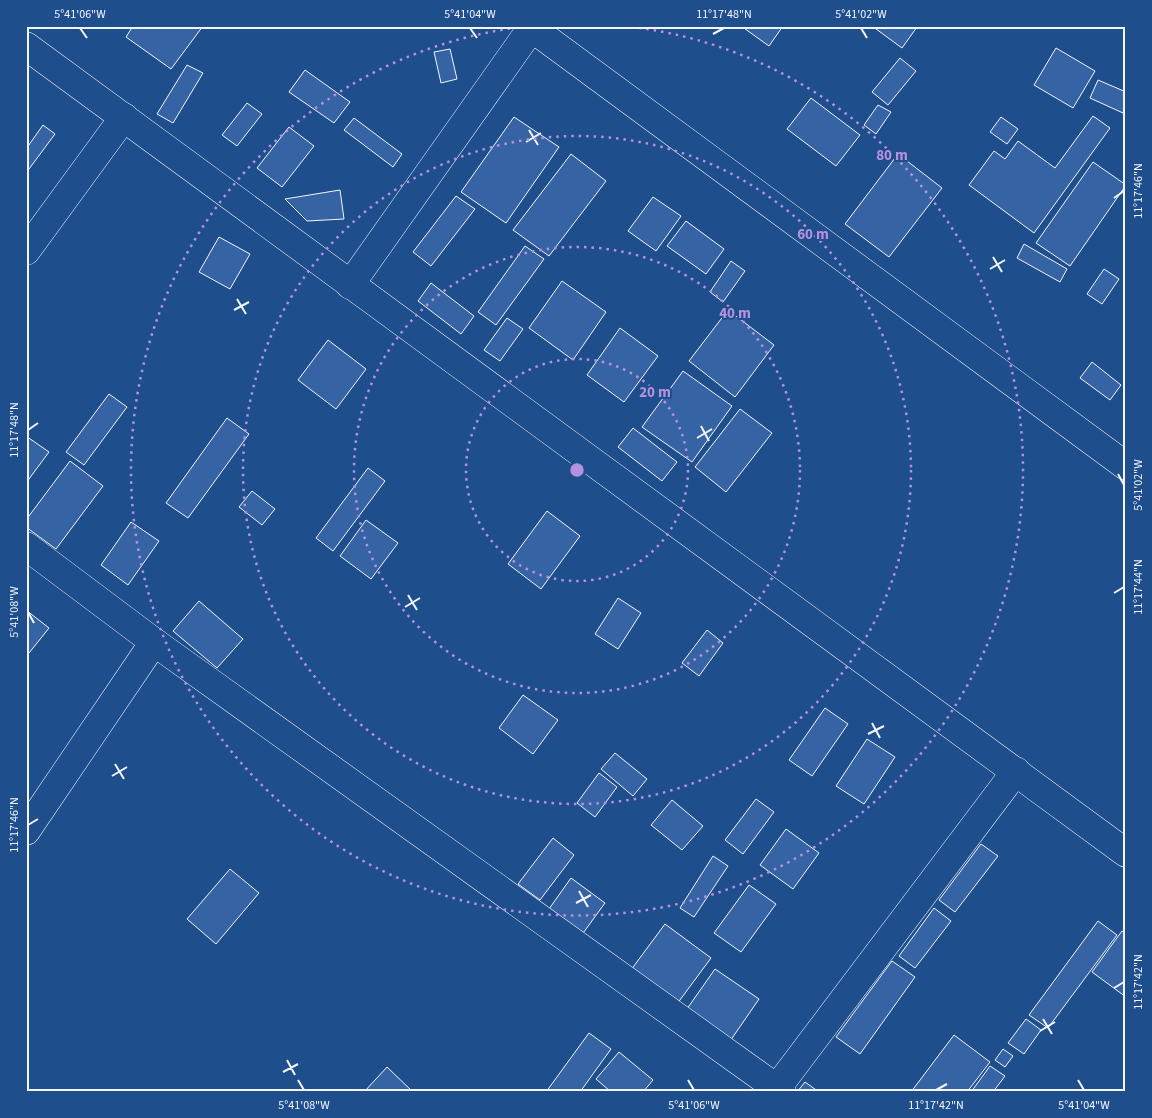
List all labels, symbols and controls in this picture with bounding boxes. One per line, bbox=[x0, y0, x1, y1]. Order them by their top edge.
text: 5°41'06"W bbox=[54, 6, 106, 23]
text: 5°41'04"W bbox=[444, 6, 496, 23]
text: 11°17'48"N bbox=[696, 6, 752, 23]
text: 5°41'02"W bbox=[835, 6, 887, 23]
text: 80 m bbox=[876, 145, 908, 166]
text: 11°17'46"N bbox=[1130, 163, 1147, 219]
text: 60 m bbox=[797, 224, 829, 245]
text: 40 m bbox=[719, 303, 751, 324]
text: 20 m bbox=[639, 382, 671, 403]
text: 11°17'48"N bbox=[6, 402, 23, 458]
text: 5°41'02"W bbox=[1130, 459, 1147, 511]
centre of rings bbox=[568, 461, 586, 479]
text: 11°17'44"N bbox=[1130, 559, 1147, 615]
text: 5°41'08"W bbox=[6, 586, 23, 638]
text: 11°17'46"N bbox=[6, 797, 23, 853]
text: 11°17'42"N bbox=[1130, 954, 1147, 1010]
text: 5°41'08"W bbox=[278, 1097, 330, 1114]
text: 5°41'06"W bbox=[668, 1097, 720, 1114]
text: 11°17'42"N bbox=[908, 1097, 964, 1114]
text: 5°41'04"W bbox=[1058, 1097, 1110, 1114]

